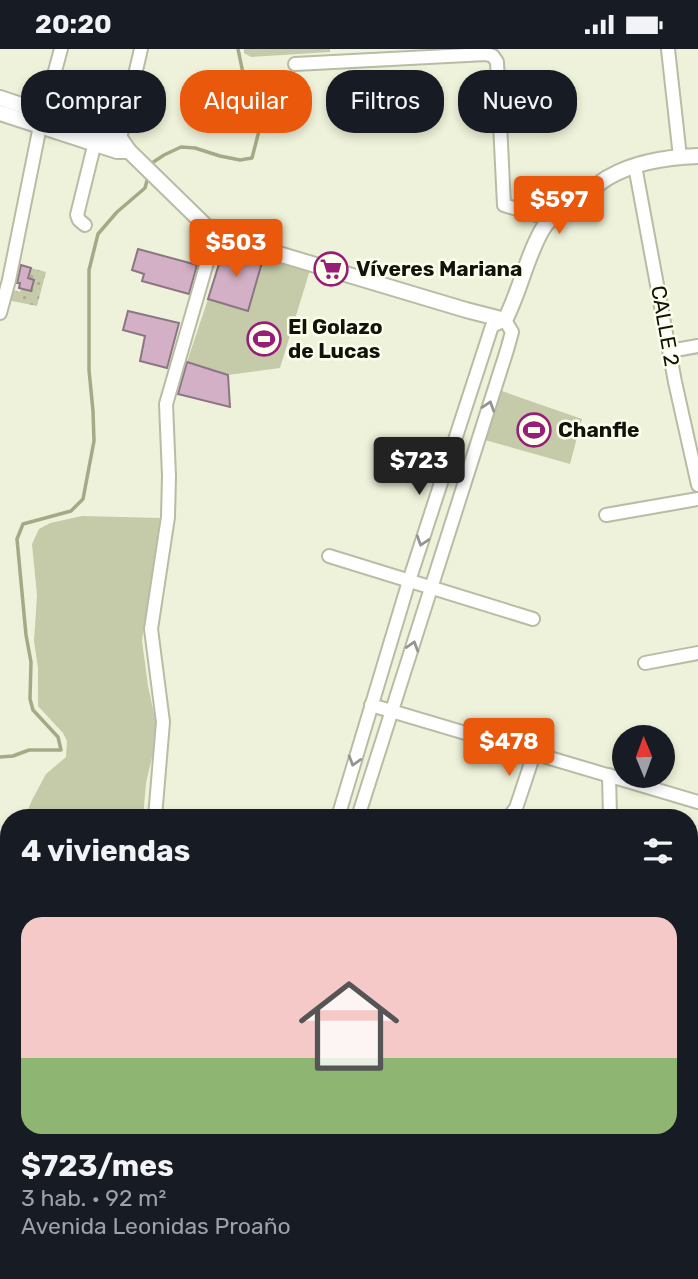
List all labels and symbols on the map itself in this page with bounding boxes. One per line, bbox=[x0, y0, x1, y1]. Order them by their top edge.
pin: $597 bbox=[518, 177, 600, 236]
pin: $503 bbox=[195, 219, 277, 279]
supermarket icon: Víveres Mariana bbox=[312, 250, 350, 288]
place label: Víveres Mariana bbox=[356, 256, 523, 281]
street label: CALLE 2 bbox=[646, 283, 685, 368]
place label: El Golazo de Lucas bbox=[288, 314, 383, 363]
sports icon: El Golazo de Lucas bbox=[245, 320, 283, 358]
one-way arrow bbox=[480, 400, 495, 412]
sports icon: Chanfle bbox=[515, 411, 553, 449]
place label: Chanfle bbox=[558, 417, 639, 442]
pin: $723 bbox=[378, 437, 460, 497]
one-way arrow bbox=[416, 534, 430, 546]
one-way arrow bbox=[404, 641, 419, 653]
pin: $478 bbox=[468, 719, 550, 778]
north arrow bbox=[612, 725, 676, 787]
one-way arrow bbox=[347, 755, 362, 767]

